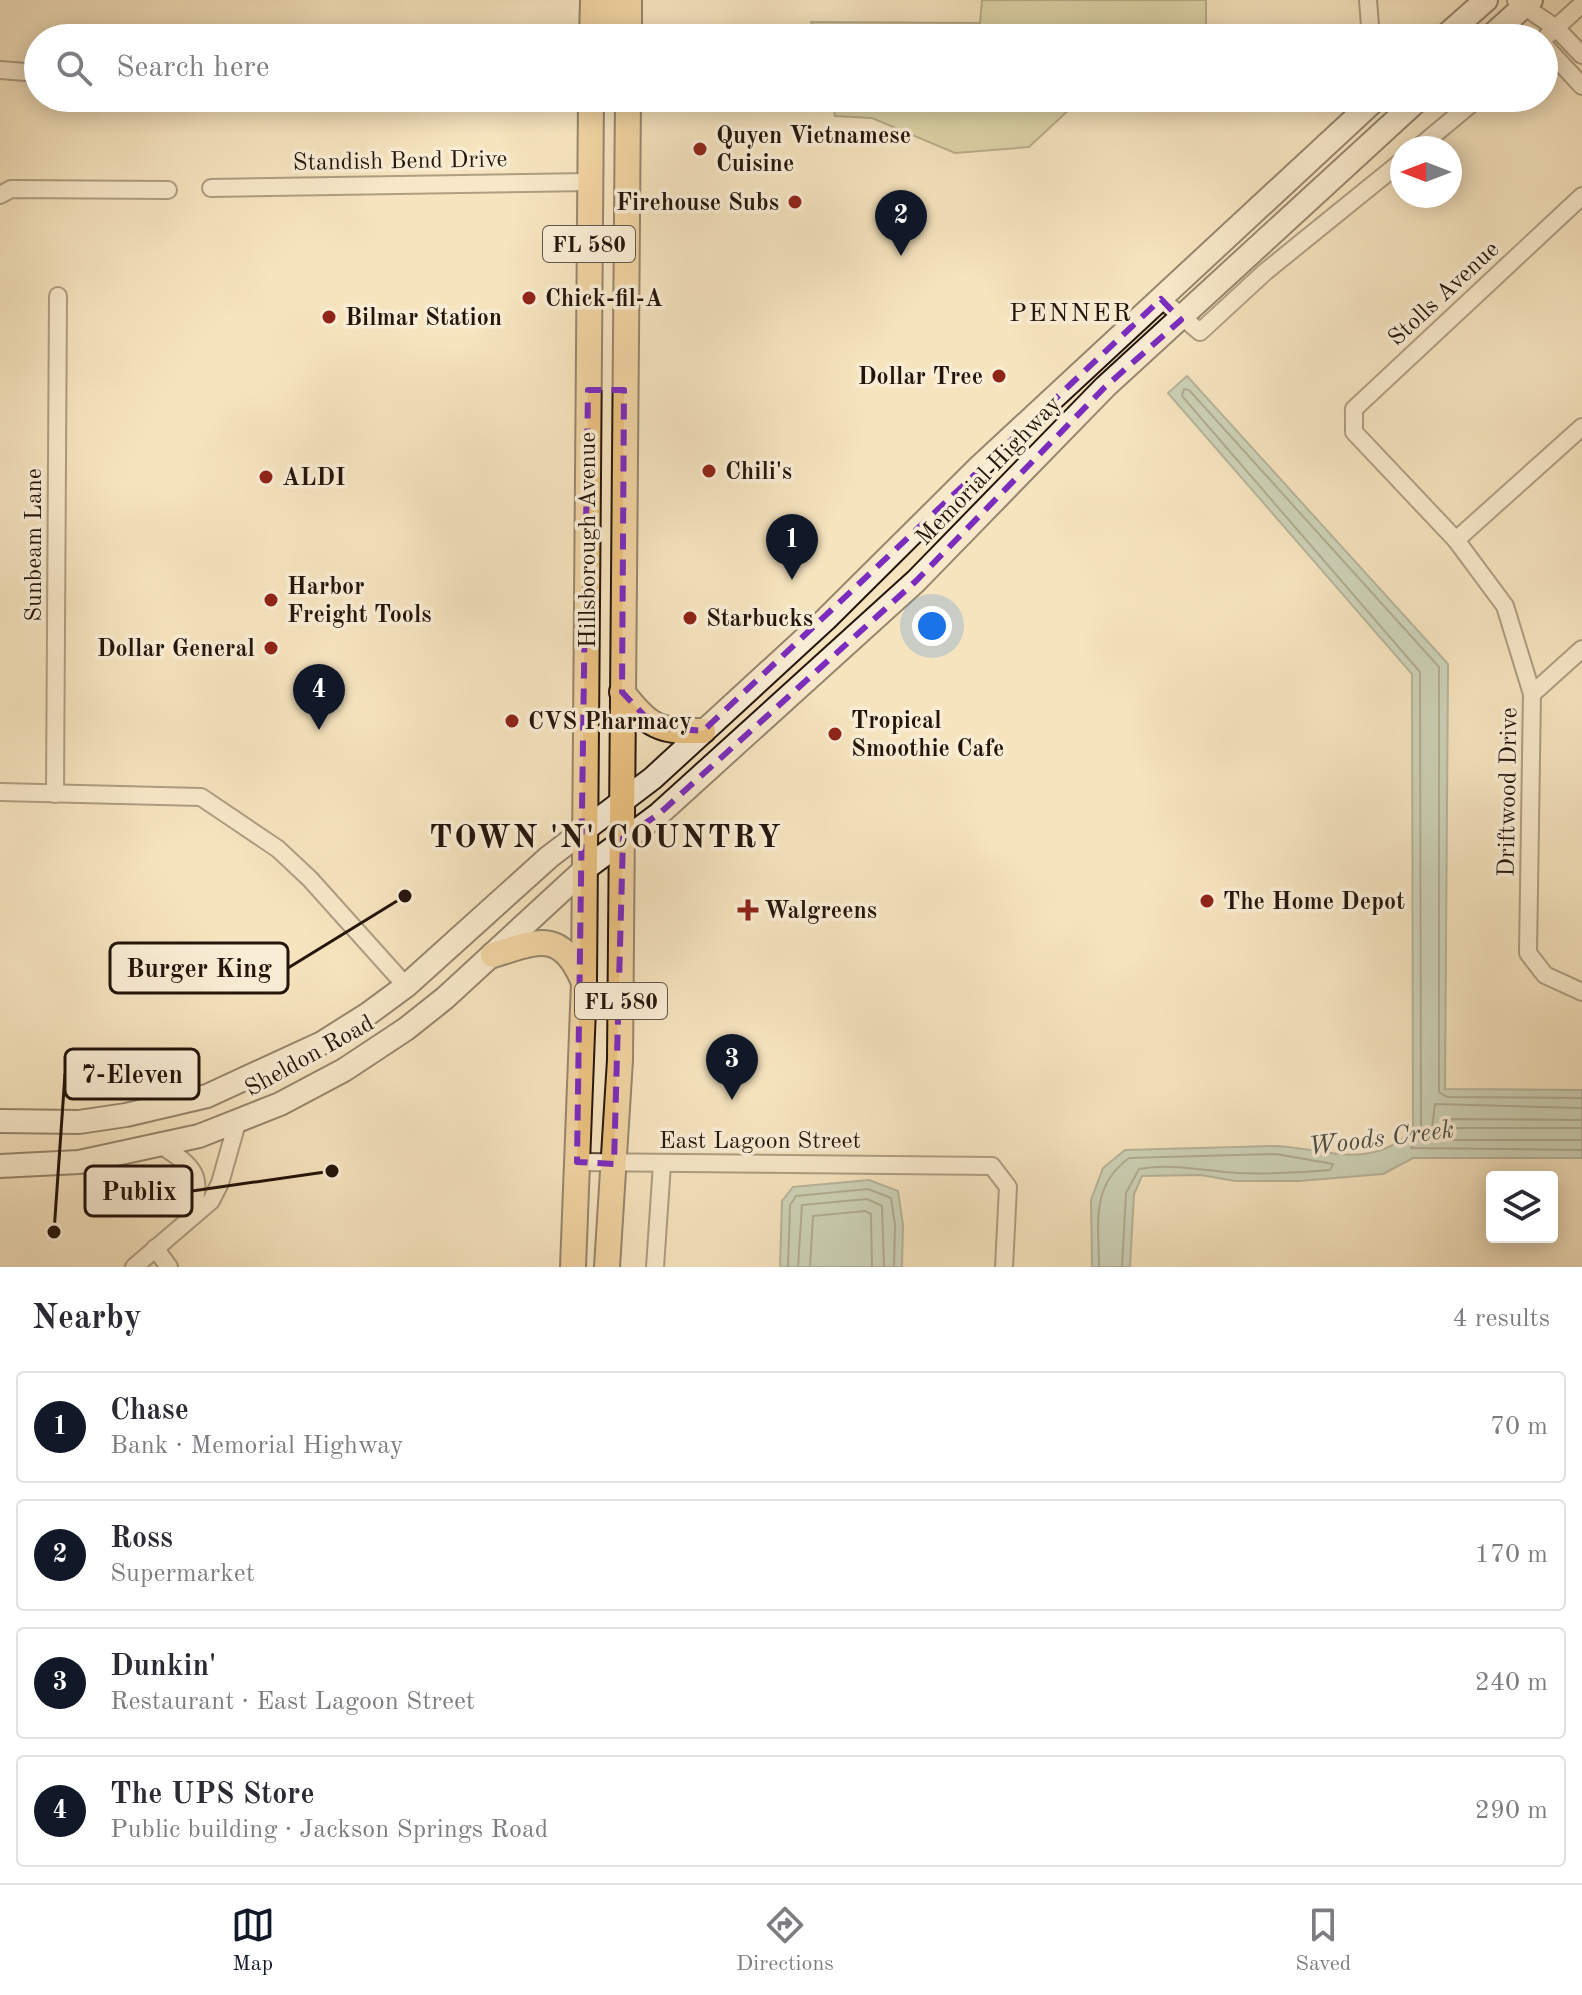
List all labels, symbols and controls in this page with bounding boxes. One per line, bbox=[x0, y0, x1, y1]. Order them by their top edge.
search box bbox=[24, 24, 1558, 112]
icon: search bbox=[52, 46, 96, 90]
text: Search here bbox=[116, 53, 270, 83]
place label: Quyen Vietnamese Cuisine bbox=[716, 125, 911, 177]
north arrow bbox=[1390, 136, 1462, 208]
marker: Quyen Vietnamese Cuisine bbox=[691, 140, 709, 158]
street label: Standish Bend Drive bbox=[292, 148, 508, 176]
pin: 2 bbox=[875, 190, 927, 256]
place label: Firehouse Subs bbox=[616, 192, 779, 216]
marker: Firehouse Subs bbox=[786, 193, 804, 211]
road number: FL 580 bbox=[543, 226, 635, 262]
street label: Stolls Avenue bbox=[1384, 237, 1504, 351]
place label: Chick-fil-A bbox=[545, 288, 663, 312]
marker: Chick-fil-A bbox=[520, 289, 538, 307]
district label: PENNER bbox=[1009, 301, 1133, 327]
place label: Bilmar Station bbox=[345, 307, 502, 331]
marker: Bilmar Station bbox=[320, 308, 338, 326]
place label: Dollar Tree bbox=[858, 366, 983, 390]
marker: Dollar Tree bbox=[990, 367, 1008, 385]
street label: Memorial Highway bbox=[912, 392, 1067, 551]
street label: Hillsborough Avenue bbox=[577, 432, 601, 648]
place label: Chili's bbox=[725, 461, 792, 485]
marker: Chili's bbox=[700, 462, 718, 480]
place label: ALDI bbox=[282, 467, 346, 491]
street label: Sunbeam Lane bbox=[23, 468, 47, 622]
marker: ALDI bbox=[257, 468, 275, 486]
pin: 1 bbox=[766, 514, 818, 580]
place label: Harbor Freight Tools bbox=[287, 576, 432, 628]
marker: Harbor Freight Tools bbox=[262, 591, 280, 609]
your location bbox=[912, 606, 952, 646]
place label: Starbucks bbox=[706, 608, 813, 632]
marker: Starbucks bbox=[681, 609, 699, 627]
place label: Dollar General bbox=[97, 638, 255, 662]
marker: Dollar General bbox=[262, 639, 280, 657]
pin: 4 bbox=[293, 664, 345, 730]
street label: Driftwood Drive bbox=[1496, 707, 1522, 877]
place label: Tropical Smoothie Cafe bbox=[851, 710, 1004, 762]
place label: CVS Pharmacy bbox=[528, 711, 692, 735]
marker: CVS Pharmacy bbox=[503, 712, 521, 730]
marker: Tropical Smoothie Cafe bbox=[826, 725, 844, 743]
district label: TOWN 'N' COUNTRY bbox=[429, 823, 783, 855]
place label: The Home Depot bbox=[1223, 891, 1405, 915]
marker: The Home Depot bbox=[1198, 892, 1216, 910]
place label: Walgreens bbox=[764, 900, 877, 924]
marker: Walgreens bbox=[739, 901, 757, 919]
callout: Burger King bbox=[110, 943, 288, 993]
text: Burger King bbox=[126, 957, 273, 983]
road number: FL 580 bbox=[575, 983, 667, 1019]
street label: Sheldon Road bbox=[242, 1012, 378, 1102]
pin: 3 bbox=[706, 1034, 758, 1100]
callout: 7-Eleven bbox=[65, 1049, 199, 1099]
text: 7-Eleven bbox=[81, 1063, 183, 1089]
water label: Woods Creek bbox=[1307, 1117, 1456, 1161]
street label: East Lagoon Street bbox=[659, 1130, 861, 1154]
callout: Publix bbox=[85, 1166, 192, 1216]
map controls bbox=[1486, 1171, 1558, 1243]
button: layers bbox=[1486, 1171, 1558, 1243]
text: Publix bbox=[101, 1180, 177, 1206]
text: Nearby bbox=[32, 1302, 142, 1336]
text: 4 results bbox=[1452, 1306, 1550, 1332]
text: Chase bbox=[110, 1396, 189, 1426]
text: 1 bbox=[52, 1414, 68, 1440]
text: 70 m bbox=[1490, 1414, 1548, 1440]
text: Bank · Memorial Highway bbox=[110, 1433, 404, 1459]
text: Ross bbox=[110, 1524, 173, 1554]
text: 2 bbox=[52, 1542, 68, 1568]
text: 170 m bbox=[1475, 1542, 1548, 1568]
text: Supermarket bbox=[110, 1561, 255, 1587]
text: Dunkin' bbox=[110, 1652, 216, 1682]
text: 3 bbox=[52, 1670, 68, 1696]
text: 240 m bbox=[1475, 1670, 1548, 1696]
text: Restaurant · East Lagoon Street bbox=[110, 1689, 475, 1715]
text: The UPS Store bbox=[110, 1780, 315, 1810]
text: 4 bbox=[52, 1798, 68, 1824]
text: 290 m bbox=[1475, 1798, 1548, 1824]
text: Public building · Jackson Springs Road bbox=[110, 1817, 548, 1843]
tab: Map bbox=[231, 1903, 275, 1978]
tab: Directions bbox=[736, 1903, 834, 1978]
tab: Saved bbox=[1295, 1903, 1351, 1978]

